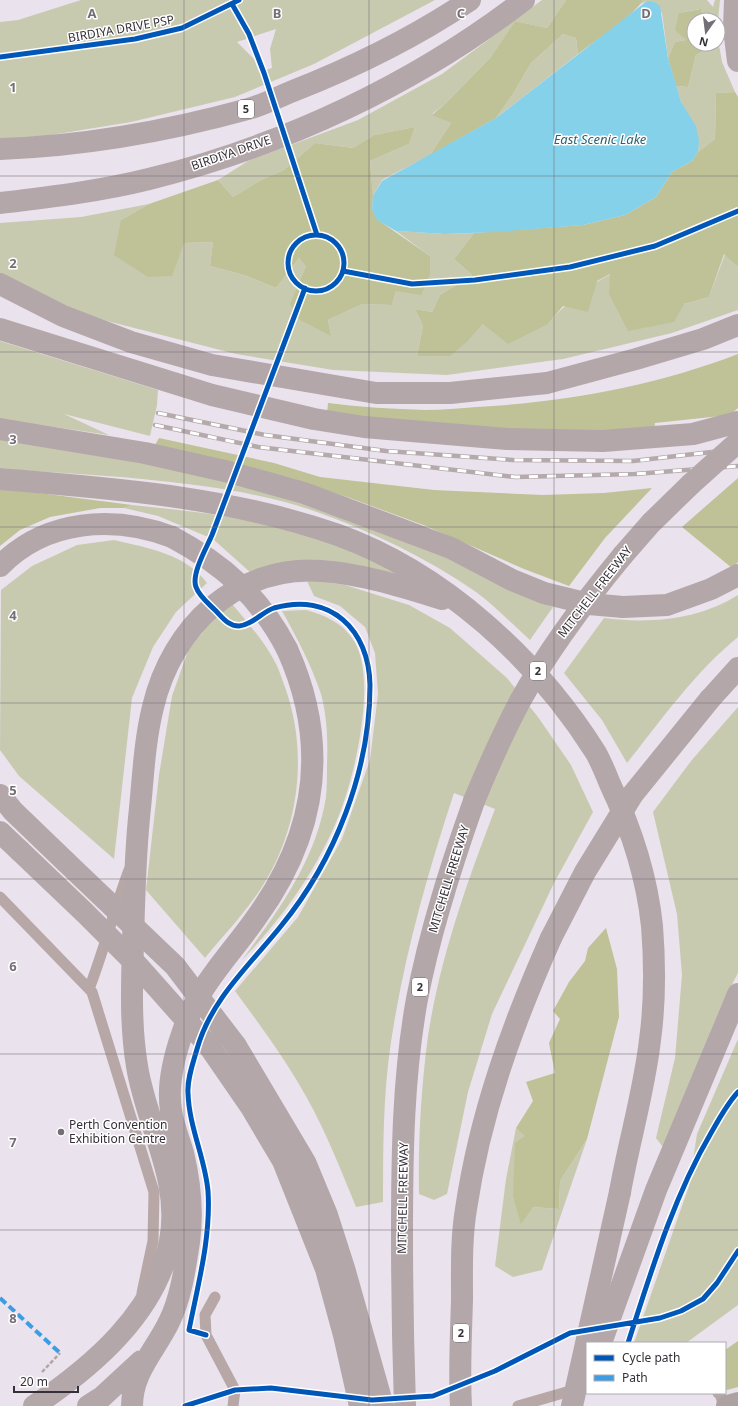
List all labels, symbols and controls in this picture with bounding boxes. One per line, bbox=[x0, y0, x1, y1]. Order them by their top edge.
text: B bbox=[273, 4, 281, 22]
text: C bbox=[457, 4, 465, 22]
text: D bbox=[641, 4, 651, 22]
north arrow bbox=[686, 12, 726, 52]
street label: BIRDIYA DRIVE PSP bbox=[67, 13, 175, 45]
text: N bbox=[697, 34, 710, 51]
text: 1 bbox=[9, 78, 17, 96]
road number: 5 bbox=[238, 100, 254, 118]
water label: East Scenic Lake bbox=[554, 130, 647, 148]
street label: BIRDIYA DRIVE bbox=[189, 131, 273, 174]
text: 2 bbox=[9, 254, 17, 272]
text: 3 bbox=[9, 430, 17, 448]
street label: MITCHELL FREEWAY bbox=[554, 542, 636, 641]
text: 4 bbox=[9, 606, 17, 624]
road number: 2 bbox=[530, 662, 546, 680]
text: 5 bbox=[9, 781, 17, 799]
street label: MITCHELL FREEWAY bbox=[424, 823, 473, 935]
text: 6 bbox=[9, 957, 17, 975]
road number: 2 bbox=[412, 978, 428, 996]
place label: Perth Convention Exhibition Centre bbox=[69, 1116, 168, 1147]
marker: Perth Convention Exhibition Centre bbox=[56, 1127, 66, 1137]
text: 7 bbox=[9, 1133, 17, 1151]
street label: MITCHELL FREEWAY bbox=[393, 1142, 412, 1254]
text: 8 bbox=[9, 1309, 17, 1327]
road number: 2 bbox=[453, 1324, 469, 1342]
legend bbox=[586, 1342, 726, 1394]
text: Cycle path bbox=[622, 1349, 680, 1366]
scale bar bbox=[14, 1368, 78, 1394]
text: Path bbox=[622, 1369, 648, 1386]
text: 20 m bbox=[20, 1373, 48, 1390]

